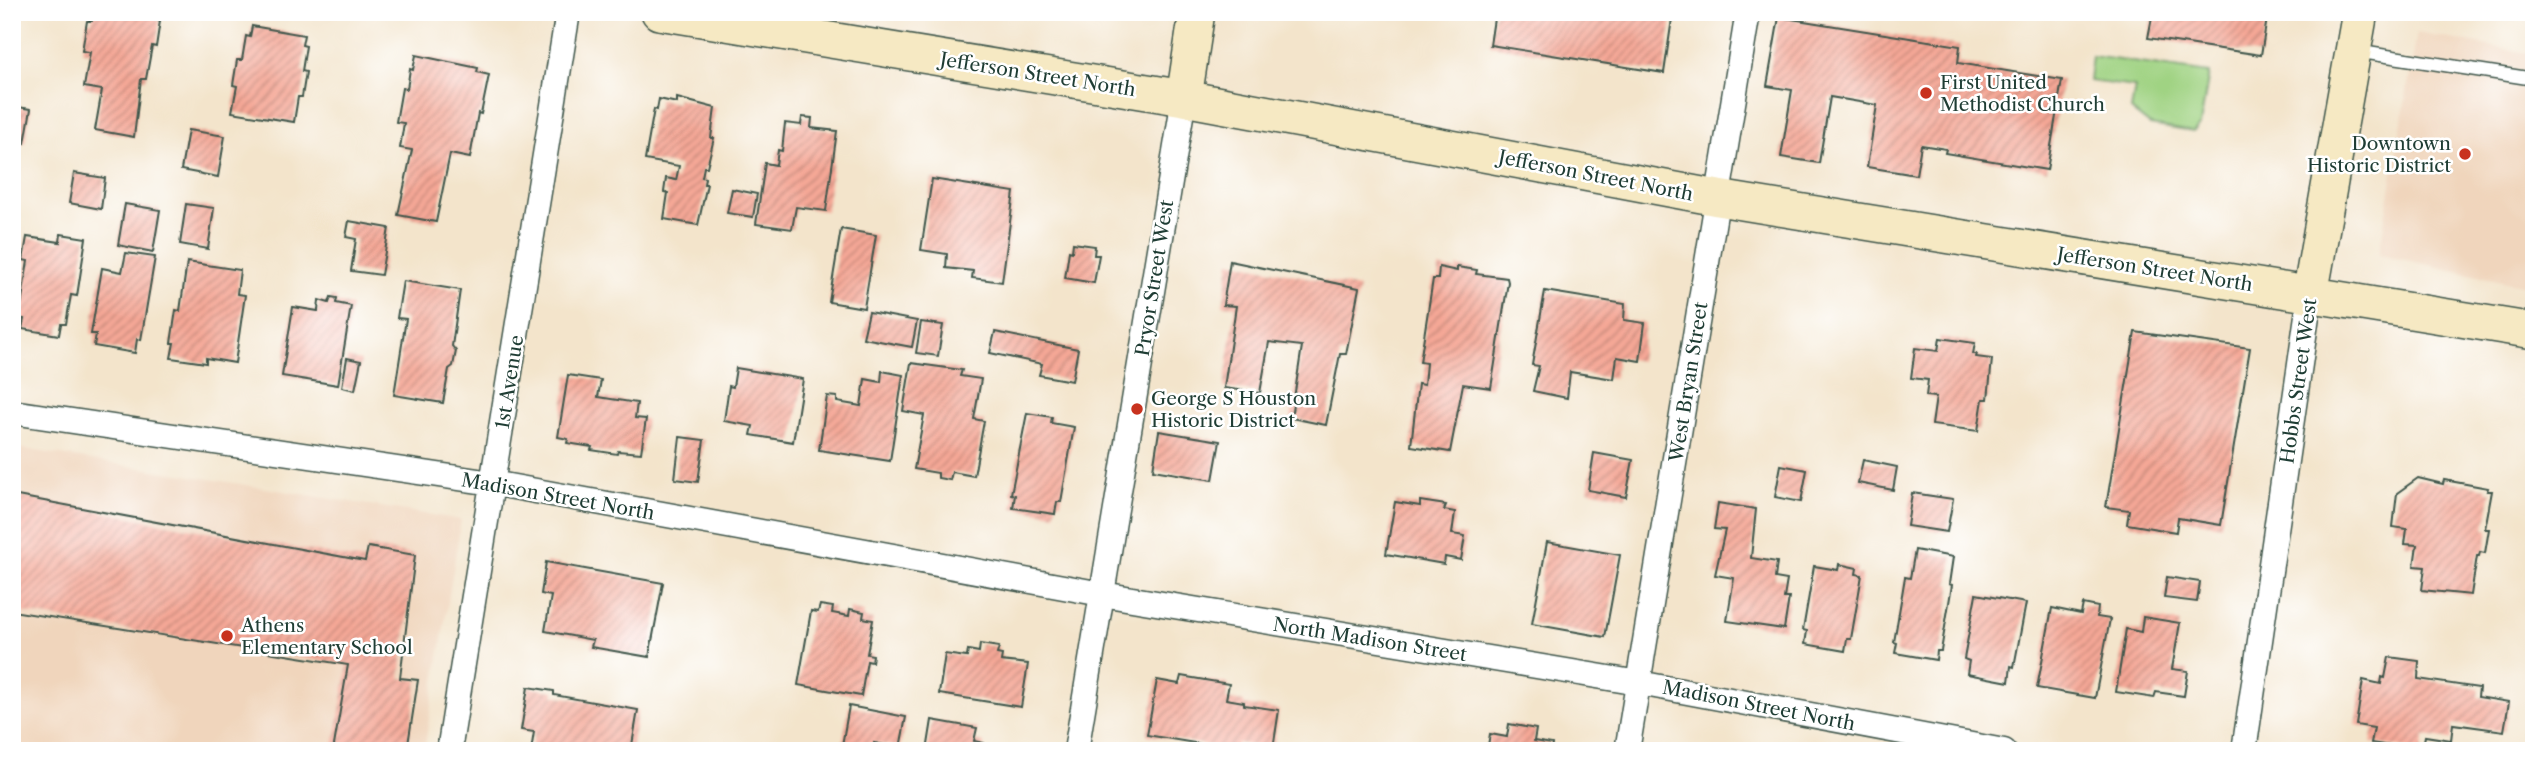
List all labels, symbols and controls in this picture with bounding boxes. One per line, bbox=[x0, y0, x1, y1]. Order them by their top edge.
street label: Jefferson Street North bbox=[935, 47, 1138, 101]
place label: First United Methodist Church bbox=[1940, 71, 2105, 116]
marker: First United Methodist Church bbox=[1918, 85, 1934, 101]
place label: Downtown Historic District bbox=[2307, 132, 2451, 177]
street label: Jefferson Street North bbox=[1494, 145, 1695, 206]
marker: Downtown Historic District bbox=[2457, 146, 2473, 162]
street label: Pryor Street West bbox=[1131, 198, 1178, 358]
street label: Jefferson Street North bbox=[2052, 242, 2255, 296]
street label: Hobbs Street West bbox=[2276, 297, 2322, 465]
street label: West Bryan Street bbox=[1664, 300, 1713, 465]
street label: 1st Avenue bbox=[491, 334, 528, 431]
place label: George S Houston Historic District bbox=[1151, 387, 1316, 432]
marker: George S Houston Historic District bbox=[1129, 401, 1145, 417]
street label: Madison Street North bbox=[460, 468, 656, 525]
street label: North Madison Street bbox=[1271, 613, 1469, 666]
place label: Athens Elementary School bbox=[240, 614, 413, 659]
marker: Athens Elementary School bbox=[219, 628, 235, 644]
street label: Madison Street North bbox=[1661, 676, 1857, 735]

